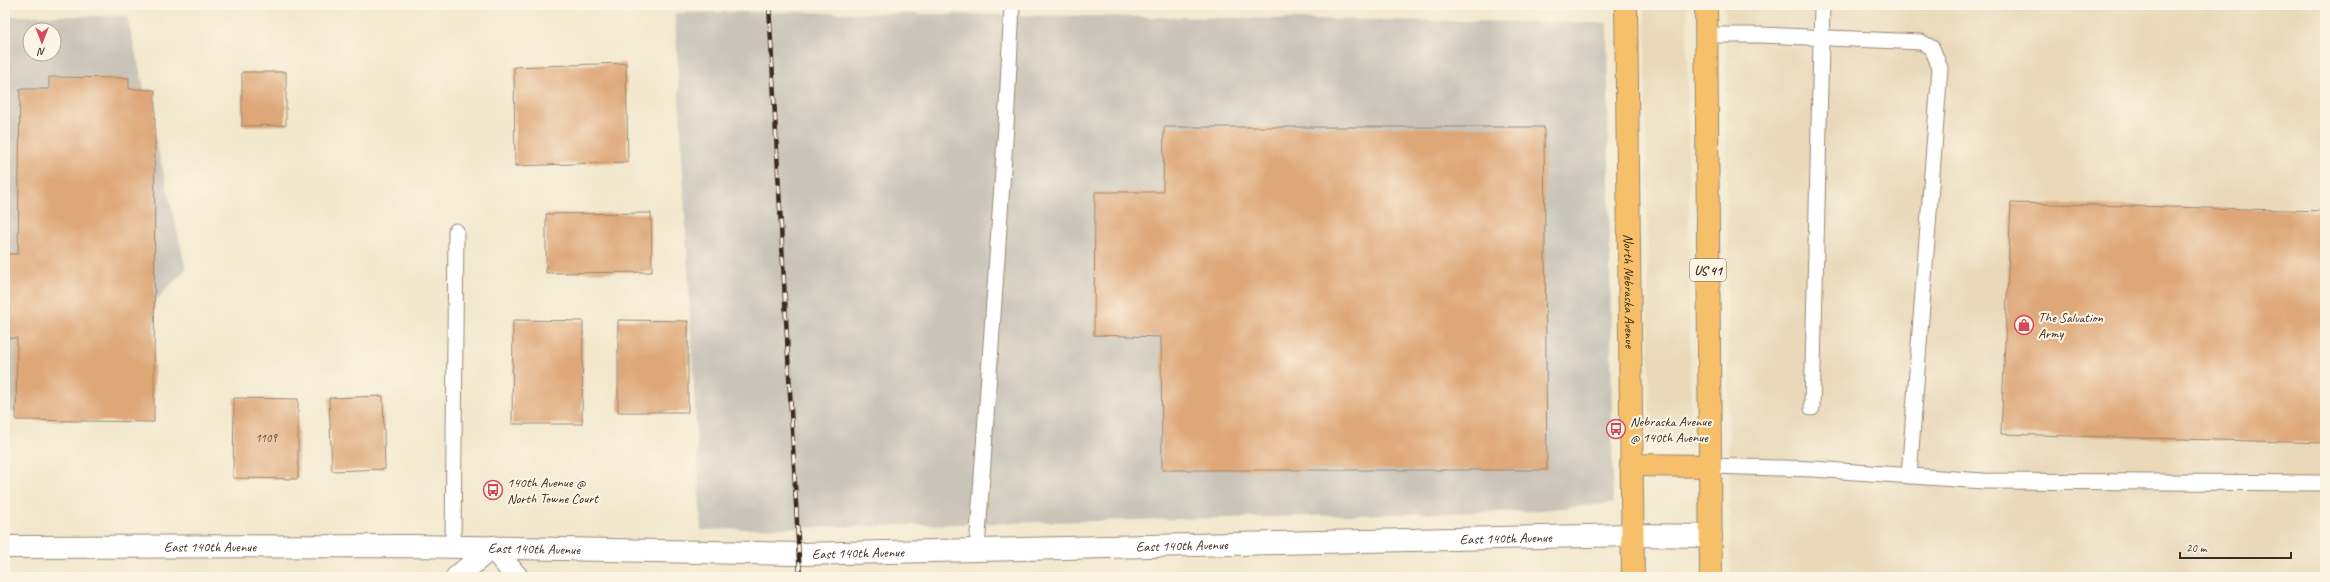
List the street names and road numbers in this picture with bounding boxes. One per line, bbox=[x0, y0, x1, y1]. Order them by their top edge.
street label: North Nebraska Avenue bbox=[1620, 234, 1638, 349]
road number: US 41 bbox=[1690, 259, 1726, 281]
street label: East 140th Avenue bbox=[1460, 529, 1553, 548]
street label: East 140th Avenue bbox=[1136, 536, 1229, 555]
street label: East 140th Avenue bbox=[164, 538, 257, 556]
street label: East 140th Avenue bbox=[488, 540, 582, 558]
street label: East 140th Avenue bbox=[812, 544, 906, 563]

